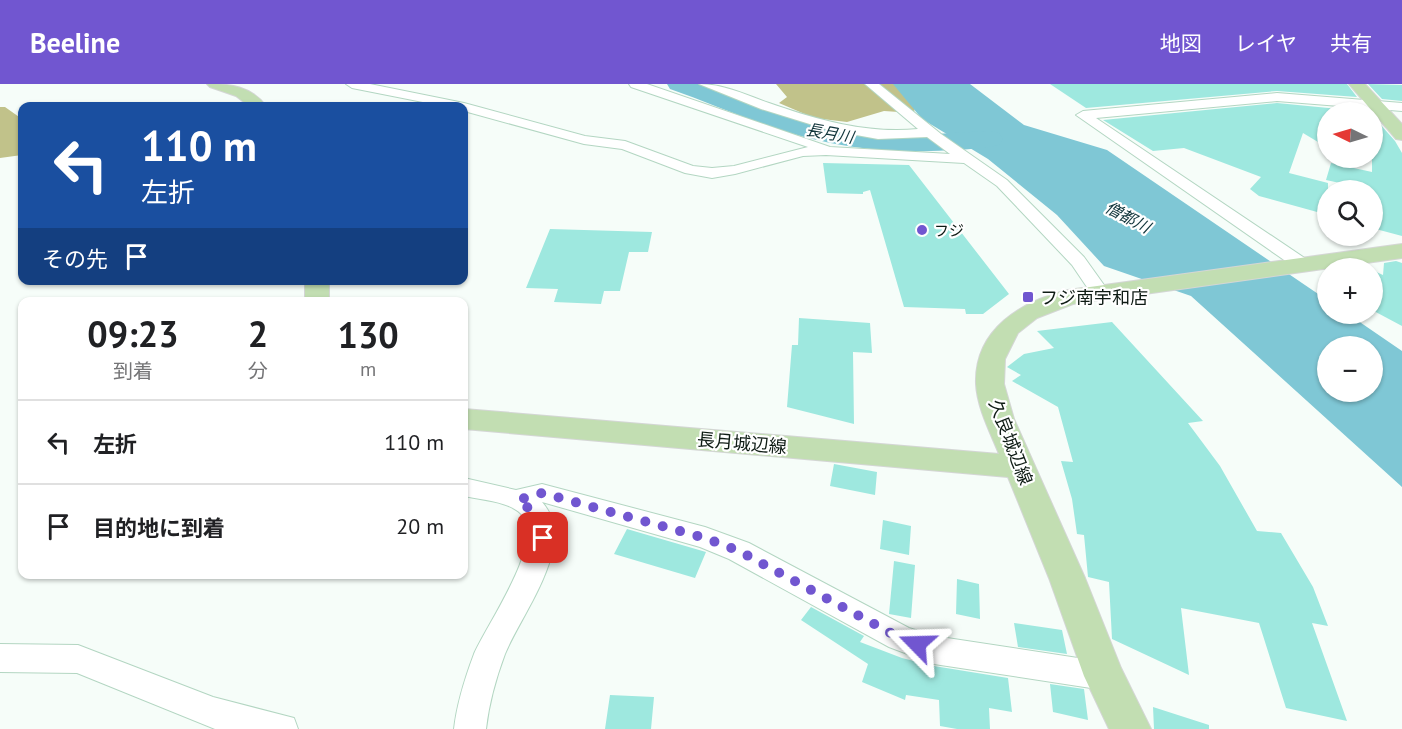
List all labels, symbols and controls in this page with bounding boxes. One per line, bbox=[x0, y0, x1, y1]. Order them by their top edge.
text: Beeline bbox=[30, 24, 120, 61]
text: 地図 bbox=[1160, 30, 1202, 57]
text: レイヤ bbox=[1235, 30, 1297, 57]
text: 共有 bbox=[1330, 30, 1372, 57]
north arrow bbox=[1317, 102, 1383, 168]
map controls bbox=[1317, 102, 1383, 402]
text: 110 m bbox=[141, 118, 257, 173]
water label: 長月川 bbox=[805, 119, 857, 147]
icon: left bbox=[42, 126, 120, 204]
text: 左折 bbox=[141, 175, 195, 209]
button: search bbox=[1317, 180, 1383, 246]
water label: 僧都川 bbox=[1102, 197, 1156, 238]
place label: フジ bbox=[934, 221, 964, 240]
marker: フジ bbox=[915, 223, 929, 237]
icon: arrive bbox=[120, 240, 153, 273]
text: その先 bbox=[42, 245, 108, 273]
button: + bbox=[1317, 258, 1383, 324]
place label: フジ南宇和店 bbox=[1040, 286, 1148, 309]
marker: フジ南宇和店 bbox=[1021, 290, 1035, 304]
text: 09:23 bbox=[87, 310, 179, 357]
text: 2 bbox=[248, 310, 268, 357]
text: 130 bbox=[337, 311, 399, 358]
button: − bbox=[1317, 336, 1383, 402]
text: m bbox=[360, 356, 376, 382]
text: 到着 bbox=[113, 358, 153, 384]
text: 分 bbox=[248, 358, 268, 384]
street label: 久良城辺線 bbox=[984, 396, 1038, 488]
icon: left bbox=[42, 426, 75, 459]
text: 110 m bbox=[384, 428, 444, 456]
street label: 長月城辺線 bbox=[696, 428, 788, 458]
text: 左折 bbox=[93, 430, 137, 458]
icon: arrive bbox=[42, 510, 75, 543]
text: 20 m bbox=[396, 512, 444, 540]
pin bbox=[517, 512, 568, 563]
text: 目的地に到着 bbox=[93, 514, 225, 542]
icon: arrive bbox=[526, 521, 559, 554]
position arrow bbox=[885, 612, 949, 676]

